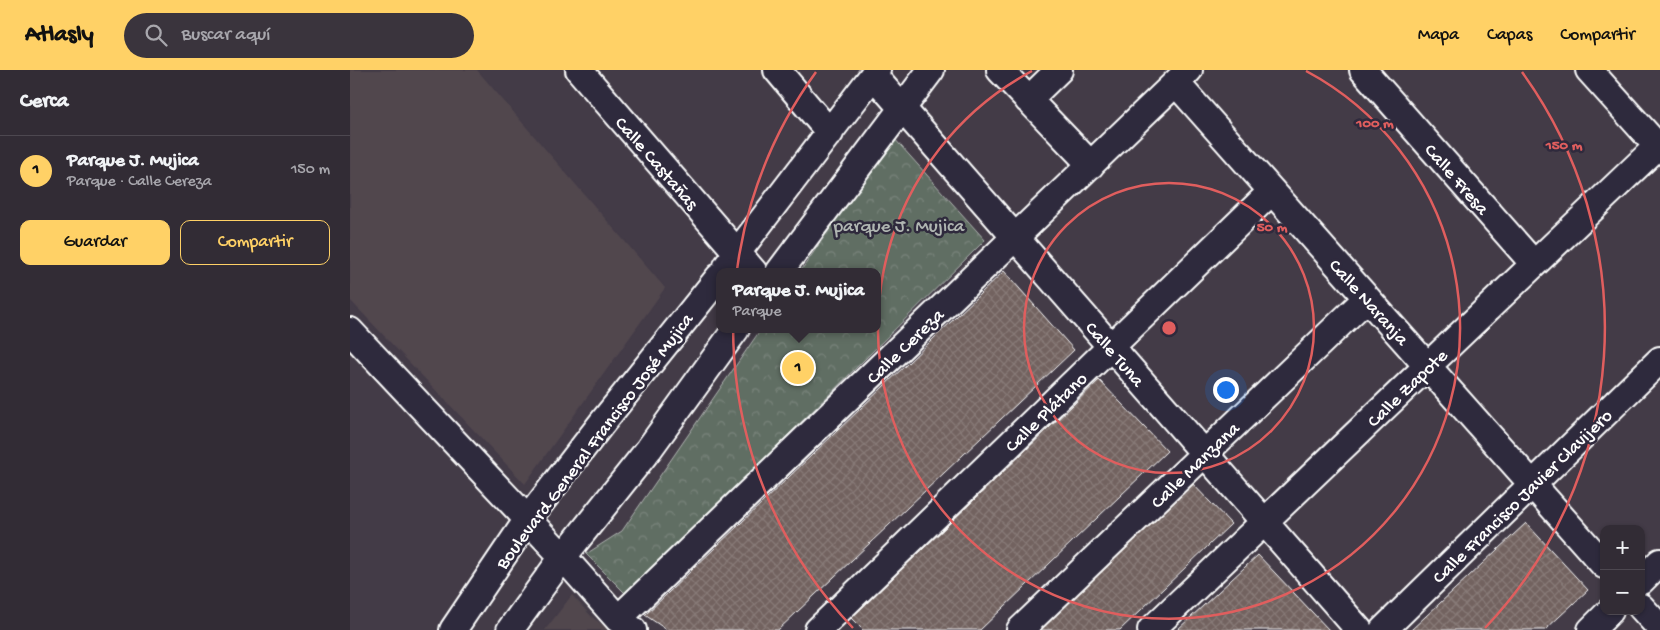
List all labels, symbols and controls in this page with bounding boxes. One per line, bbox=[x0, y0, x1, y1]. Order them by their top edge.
search box bbox=[124, 13, 474, 58]
text: Atlasly bbox=[25, 21, 94, 50]
icon: search bbox=[142, 21, 170, 49]
text: Buscar aquí bbox=[182, 24, 270, 47]
text: Mapa bbox=[1418, 25, 1459, 46]
text: Capas bbox=[1487, 25, 1532, 46]
text: Compartir bbox=[1560, 25, 1635, 46]
text: Cerca bbox=[20, 90, 68, 115]
street label: Calle Castañas bbox=[609, 113, 703, 216]
text: 100 m bbox=[1355, 115, 1394, 133]
text: 150 m bbox=[1545, 137, 1583, 155]
street label: Calle Fresa bbox=[1418, 140, 1494, 222]
text: Parque J. Mujica bbox=[67, 150, 199, 173]
text: 1 bbox=[33, 161, 39, 180]
text: 150 m bbox=[291, 161, 330, 180]
text: Parque · Calle Cereza bbox=[67, 173, 212, 192]
park label: parque J. Mujica bbox=[833, 216, 966, 239]
text: 50 m bbox=[1257, 219, 1288, 237]
button: Guardar bbox=[20, 220, 170, 265]
button: Compartir bbox=[180, 220, 330, 265]
street label: Calle Naranja bbox=[1322, 255, 1413, 353]
popup bbox=[716, 268, 881, 333]
text: Parque J. Mujica bbox=[733, 280, 864, 303]
text: Parque bbox=[733, 303, 781, 322]
street label: Calle Cereza bbox=[863, 304, 951, 390]
street label: Boulevard General Francisco José Mujica bbox=[491, 308, 701, 576]
street label: Calle Tuna bbox=[1079, 318, 1149, 394]
centre of rings bbox=[1160, 319, 1178, 337]
street label: Calle Zapote bbox=[1363, 345, 1454, 434]
pin: 1 bbox=[782, 349, 814, 387]
street label: Calle Plátano bbox=[1001, 368, 1094, 459]
your location bbox=[1213, 377, 1239, 403]
street label: Calle Francisco Javier Clavijero bbox=[1429, 405, 1618, 590]
street label: Calle Manzana bbox=[1147, 417, 1247, 515]
map controls bbox=[1600, 525, 1645, 615]
button: + bbox=[1600, 525, 1645, 570]
button: − bbox=[1600, 570, 1645, 615]

